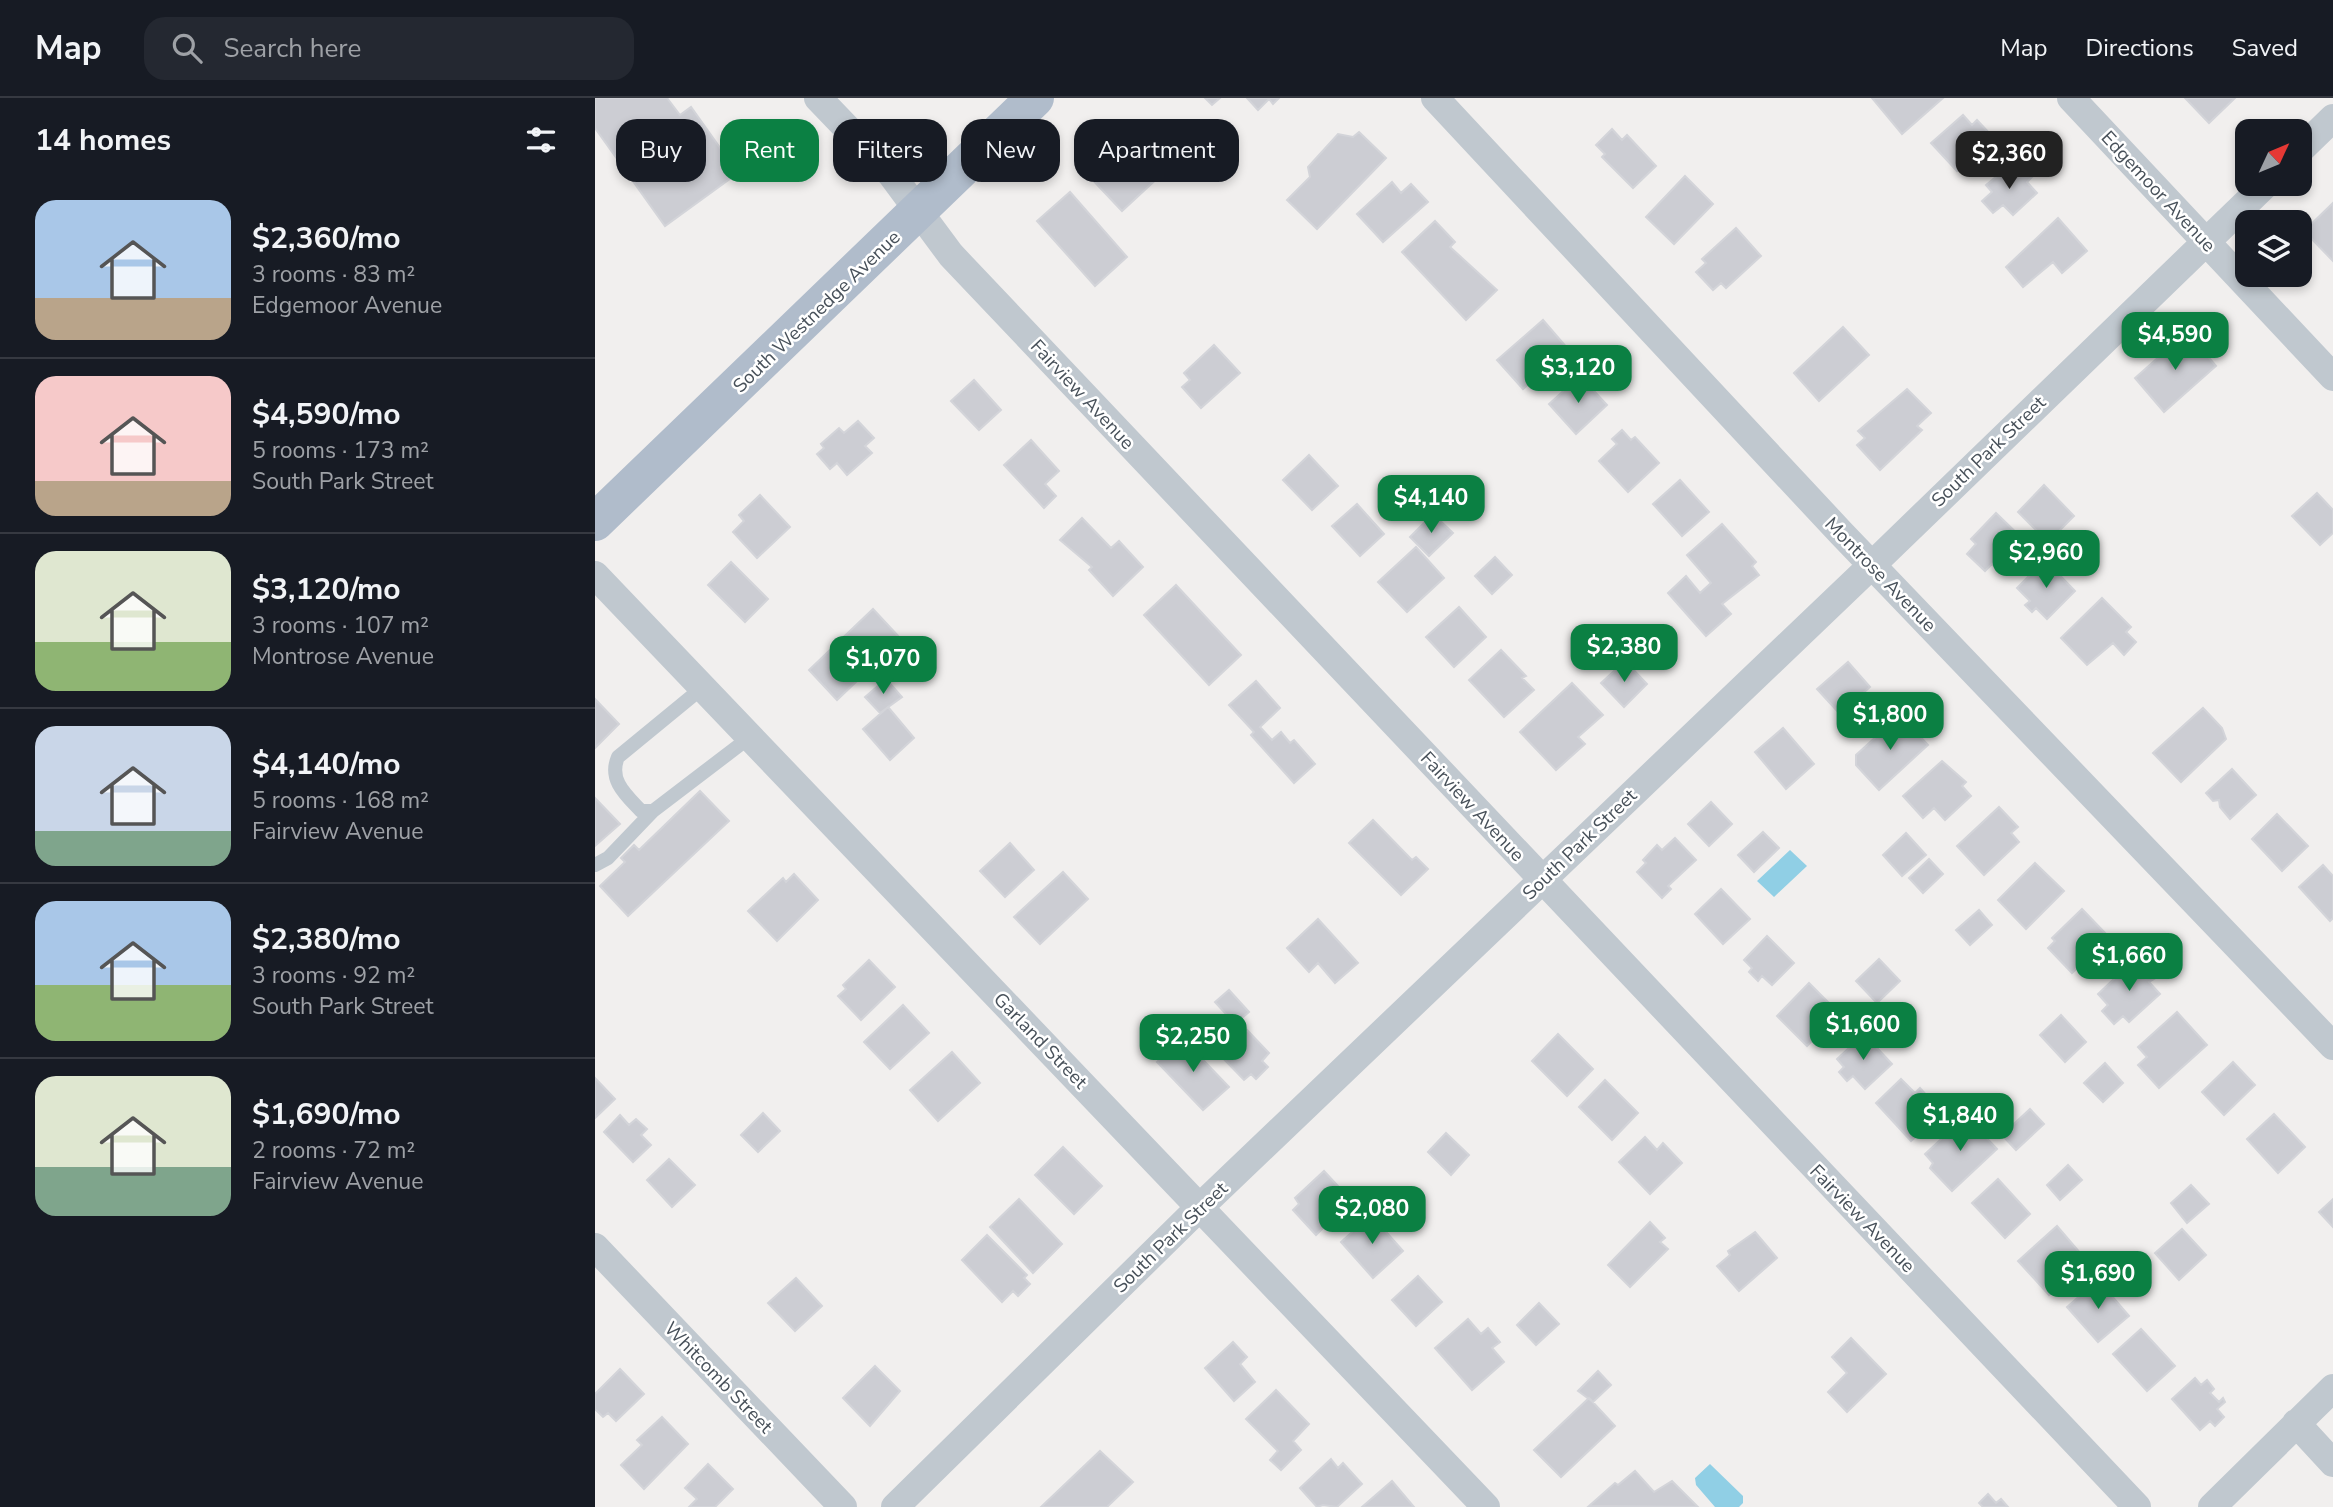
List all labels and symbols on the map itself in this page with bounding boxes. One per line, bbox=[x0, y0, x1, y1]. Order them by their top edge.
north arrow bbox=[2235, 119, 2312, 196]
street label: Edgemoor Avenue bbox=[2095, 125, 2221, 258]
pin: $2,360 bbox=[1952, 132, 2066, 191]
street label: South Westnedge Avenue bbox=[727, 225, 906, 399]
pin: $4,590 bbox=[2118, 313, 2232, 372]
street label: Fairview Avenue bbox=[1024, 334, 1140, 455]
pin: $3,120 bbox=[1521, 345, 1635, 405]
street label: South Park Street bbox=[1926, 390, 2052, 513]
pin: $4,140 bbox=[1374, 476, 1488, 535]
street label: Montrose Avenue bbox=[1819, 512, 1942, 638]
pin: $2,960 bbox=[1989, 531, 2103, 590]
pin: $2,380 bbox=[1567, 624, 1681, 684]
pin: $1,070 bbox=[826, 636, 940, 696]
pin: $1,800 bbox=[1833, 692, 1947, 752]
street label: Fairview Avenue bbox=[1414, 746, 1530, 867]
street label: South Park Street bbox=[1517, 783, 1643, 906]
pin: $1,660 bbox=[2072, 934, 2186, 993]
street label: Garland Street bbox=[988, 987, 1093, 1095]
pin: $1,600 bbox=[1806, 1002, 1920, 1062]
pin: $2,250 bbox=[1136, 1014, 1250, 1074]
pin: $1,840 bbox=[1903, 1094, 2017, 1153]
street label: Fairview Avenue bbox=[1804, 1159, 1921, 1279]
street label: South Park Street bbox=[1108, 1176, 1234, 1299]
pin: $2,080 bbox=[1315, 1186, 1429, 1246]
pin: $1,690 bbox=[2041, 1252, 2155, 1311]
street label: Whitcomb Street bbox=[658, 1316, 779, 1439]

